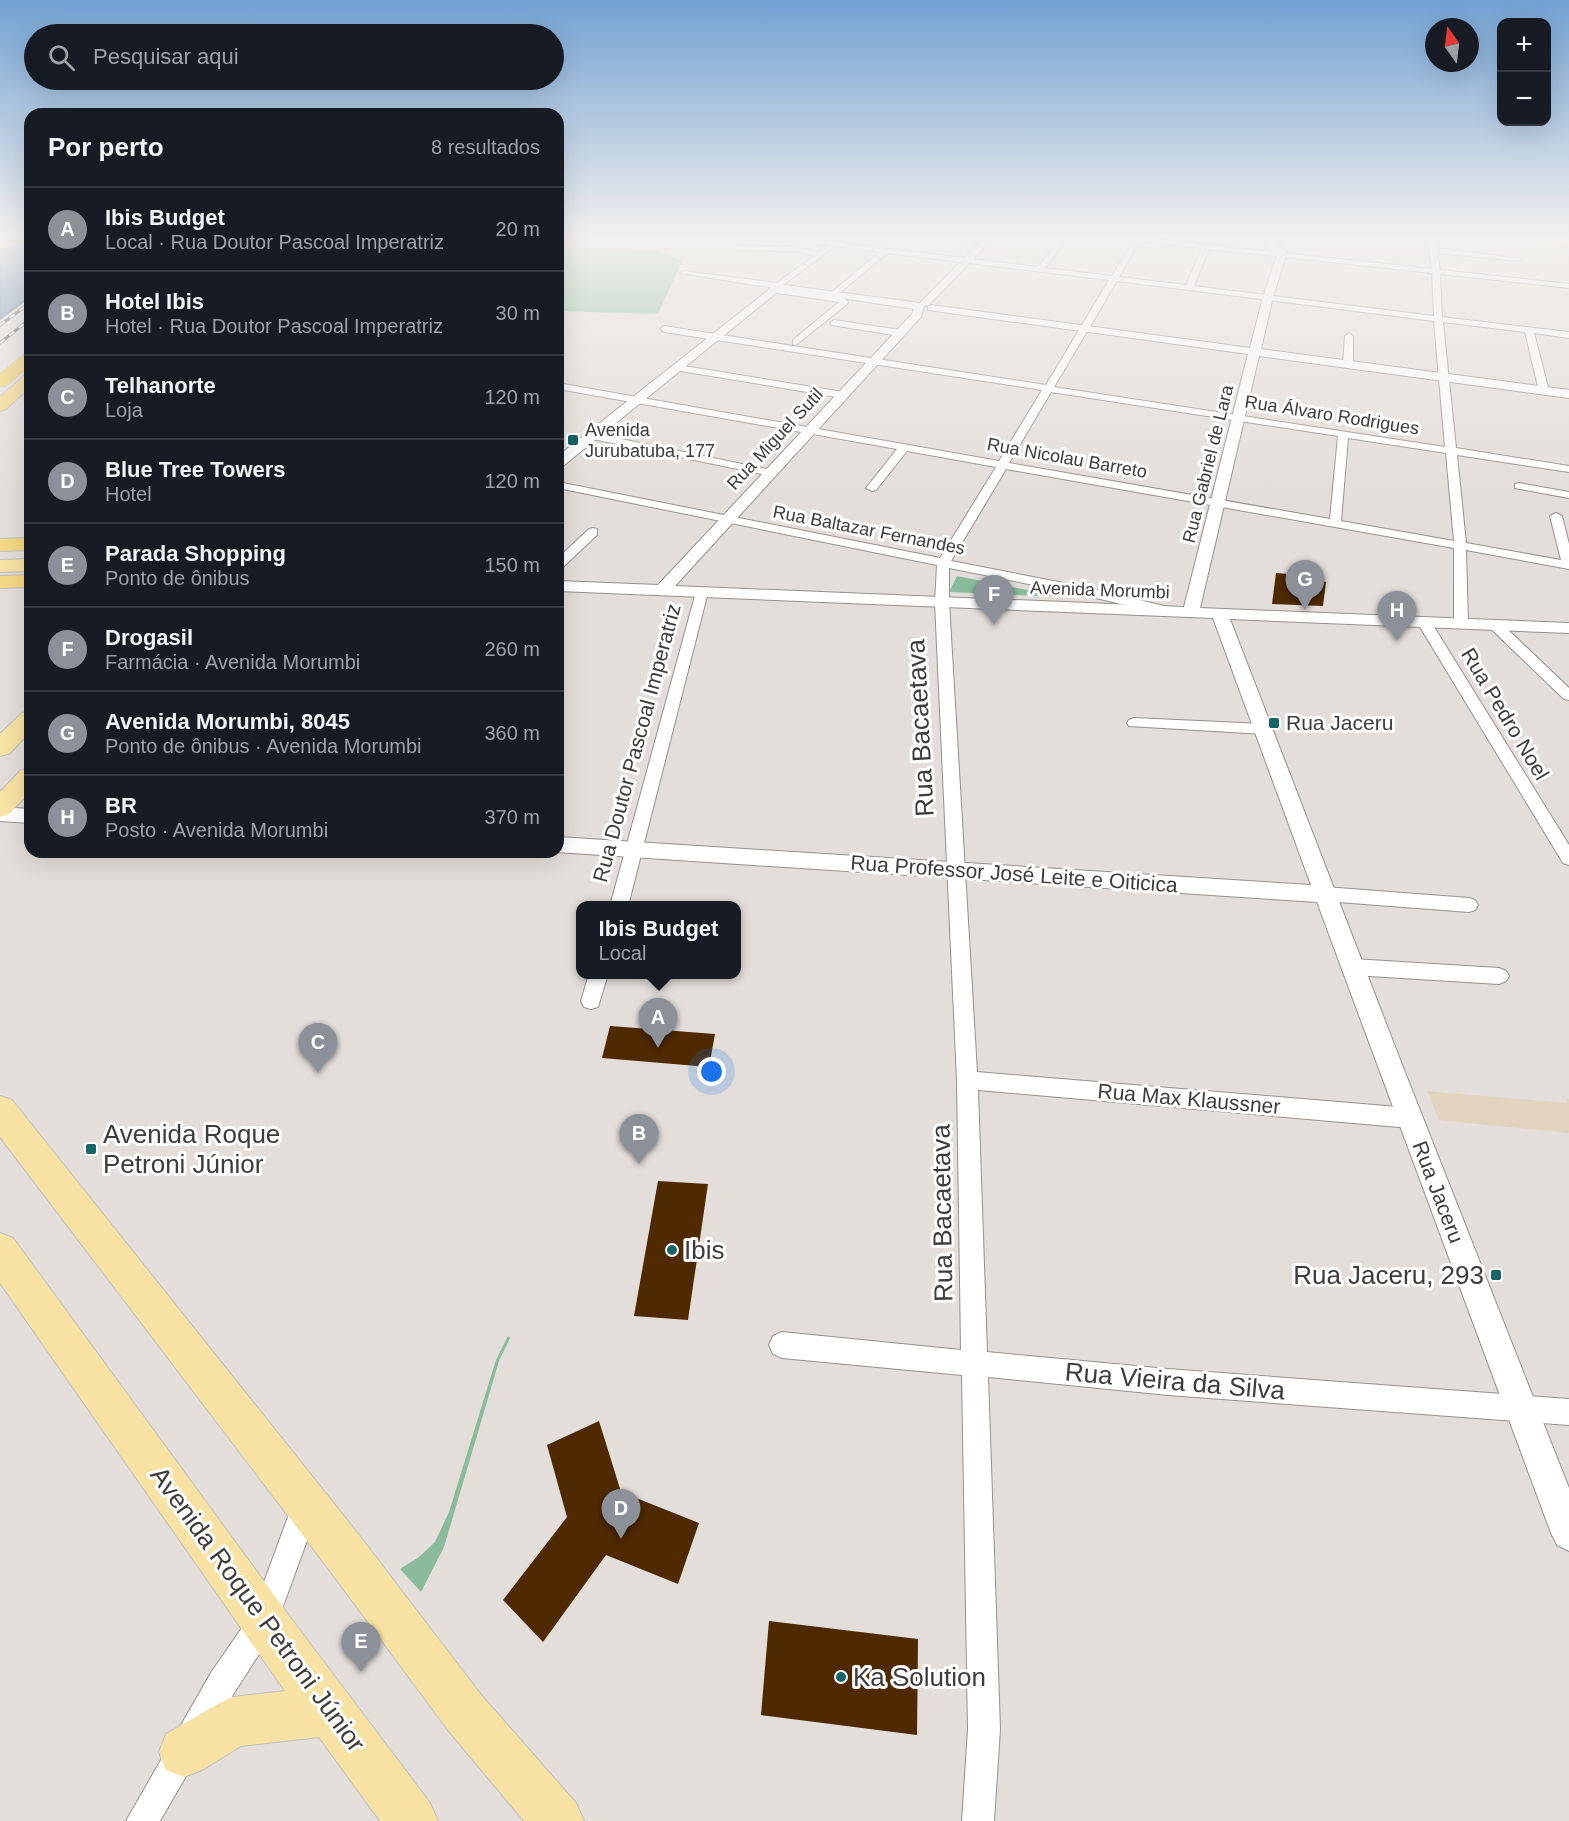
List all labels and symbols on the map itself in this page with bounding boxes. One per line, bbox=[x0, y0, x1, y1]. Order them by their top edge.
north arrow bbox=[1425, 18, 1479, 72]
street label: Rua Gabriel de Lara bbox=[1179, 382, 1238, 545]
street label: Rua Miguel Sutil bbox=[723, 384, 827, 494]
street label: Rua Álvaro Rodrigues bbox=[1243, 391, 1421, 439]
place label: Avenida Jurubatuba, 177 bbox=[585, 420, 715, 461]
marker: Avenida Jurubatuba, 177 bbox=[566, 433, 580, 447]
street label: Rua Nicolau Barreto bbox=[985, 434, 1149, 482]
street label: Rua Baltazar Fernandes bbox=[771, 502, 967, 558]
pin: G bbox=[1286, 560, 1324, 610]
pin: F bbox=[974, 576, 1014, 625]
street label: Avenida Morumbi bbox=[1030, 578, 1170, 602]
pin: H bbox=[1378, 592, 1416, 641]
street label: Rua Doutor Pascoal Imperatriz bbox=[588, 601, 685, 885]
street label: Rua Bacaetava bbox=[900, 638, 940, 818]
street label: Rua Pedro Noel bbox=[1457, 644, 1554, 784]
place label: Rua Jaceru bbox=[1286, 711, 1393, 734]
marker: Rua Jaceru bbox=[1267, 716, 1281, 730]
street label: Rua Professor José Leite e Oiticica bbox=[850, 851, 1179, 896]
pin: A bbox=[638, 998, 678, 1048]
pin: C bbox=[298, 1024, 338, 1073]
your location bbox=[697, 1057, 726, 1086]
street label: Rua Max Klaussner bbox=[1097, 1079, 1281, 1118]
pin: B bbox=[620, 1114, 658, 1164]
place label: Avenida Roque Petroni Júnior bbox=[103, 1119, 280, 1179]
street label: Rua Bacaetava bbox=[925, 1123, 959, 1302]
street label: Rua Jaceru bbox=[1408, 1138, 1468, 1246]
marker: Avenida Roque Petroni Júnior bbox=[84, 1142, 98, 1156]
place label: Ibis bbox=[684, 1235, 724, 1265]
marker: Ibis bbox=[665, 1243, 679, 1257]
place label: Rua Jaceru, 293 bbox=[1293, 1260, 1484, 1290]
marker: Rua Jaceru, 293 bbox=[1489, 1268, 1503, 1282]
street label: Rua Vieira da Silva bbox=[1064, 1356, 1287, 1406]
street label: Avenida Roque Petroni Júnior bbox=[144, 1461, 372, 1758]
pin: D bbox=[602, 1490, 640, 1539]
pin: E bbox=[342, 1622, 380, 1672]
place label: Ka Solution bbox=[853, 1662, 986, 1692]
marker: Ka Solution bbox=[834, 1670, 848, 1684]

